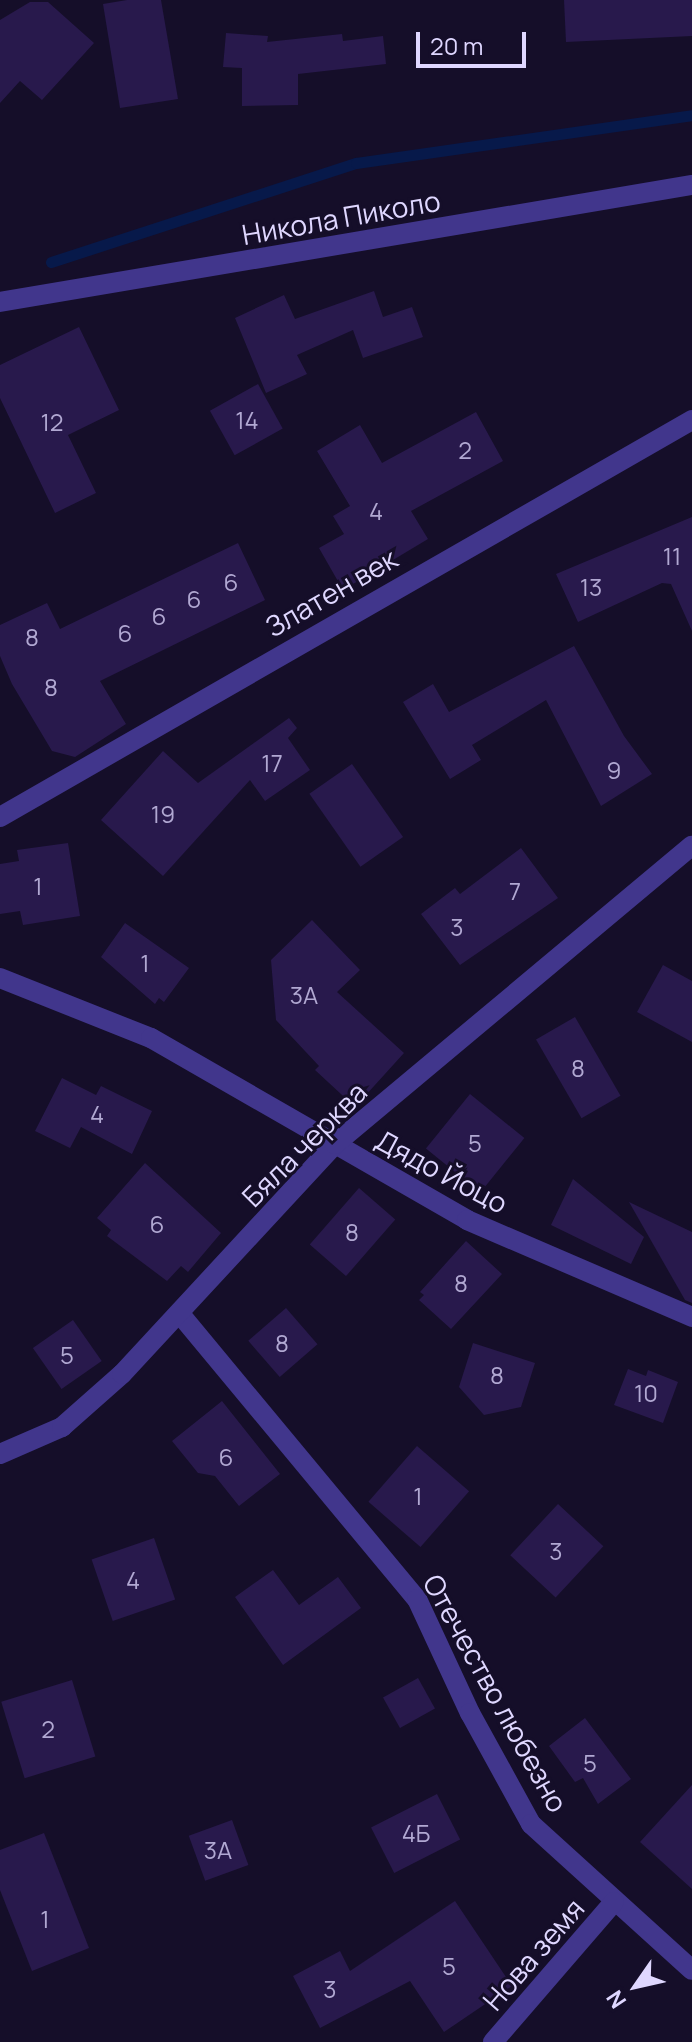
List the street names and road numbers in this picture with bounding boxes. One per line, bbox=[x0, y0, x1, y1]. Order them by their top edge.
street label: Никола Пиколо bbox=[239, 183, 443, 251]
street label: Златен век bbox=[259, 541, 403, 643]
street label: Бяла черква bbox=[235, 1075, 373, 1213]
street label: Дядо Йоцо bbox=[370, 1122, 514, 1220]
street label: Отечество любезно bbox=[417, 1568, 575, 1818]
street label: Нова земя bbox=[475, 1891, 591, 2017]

